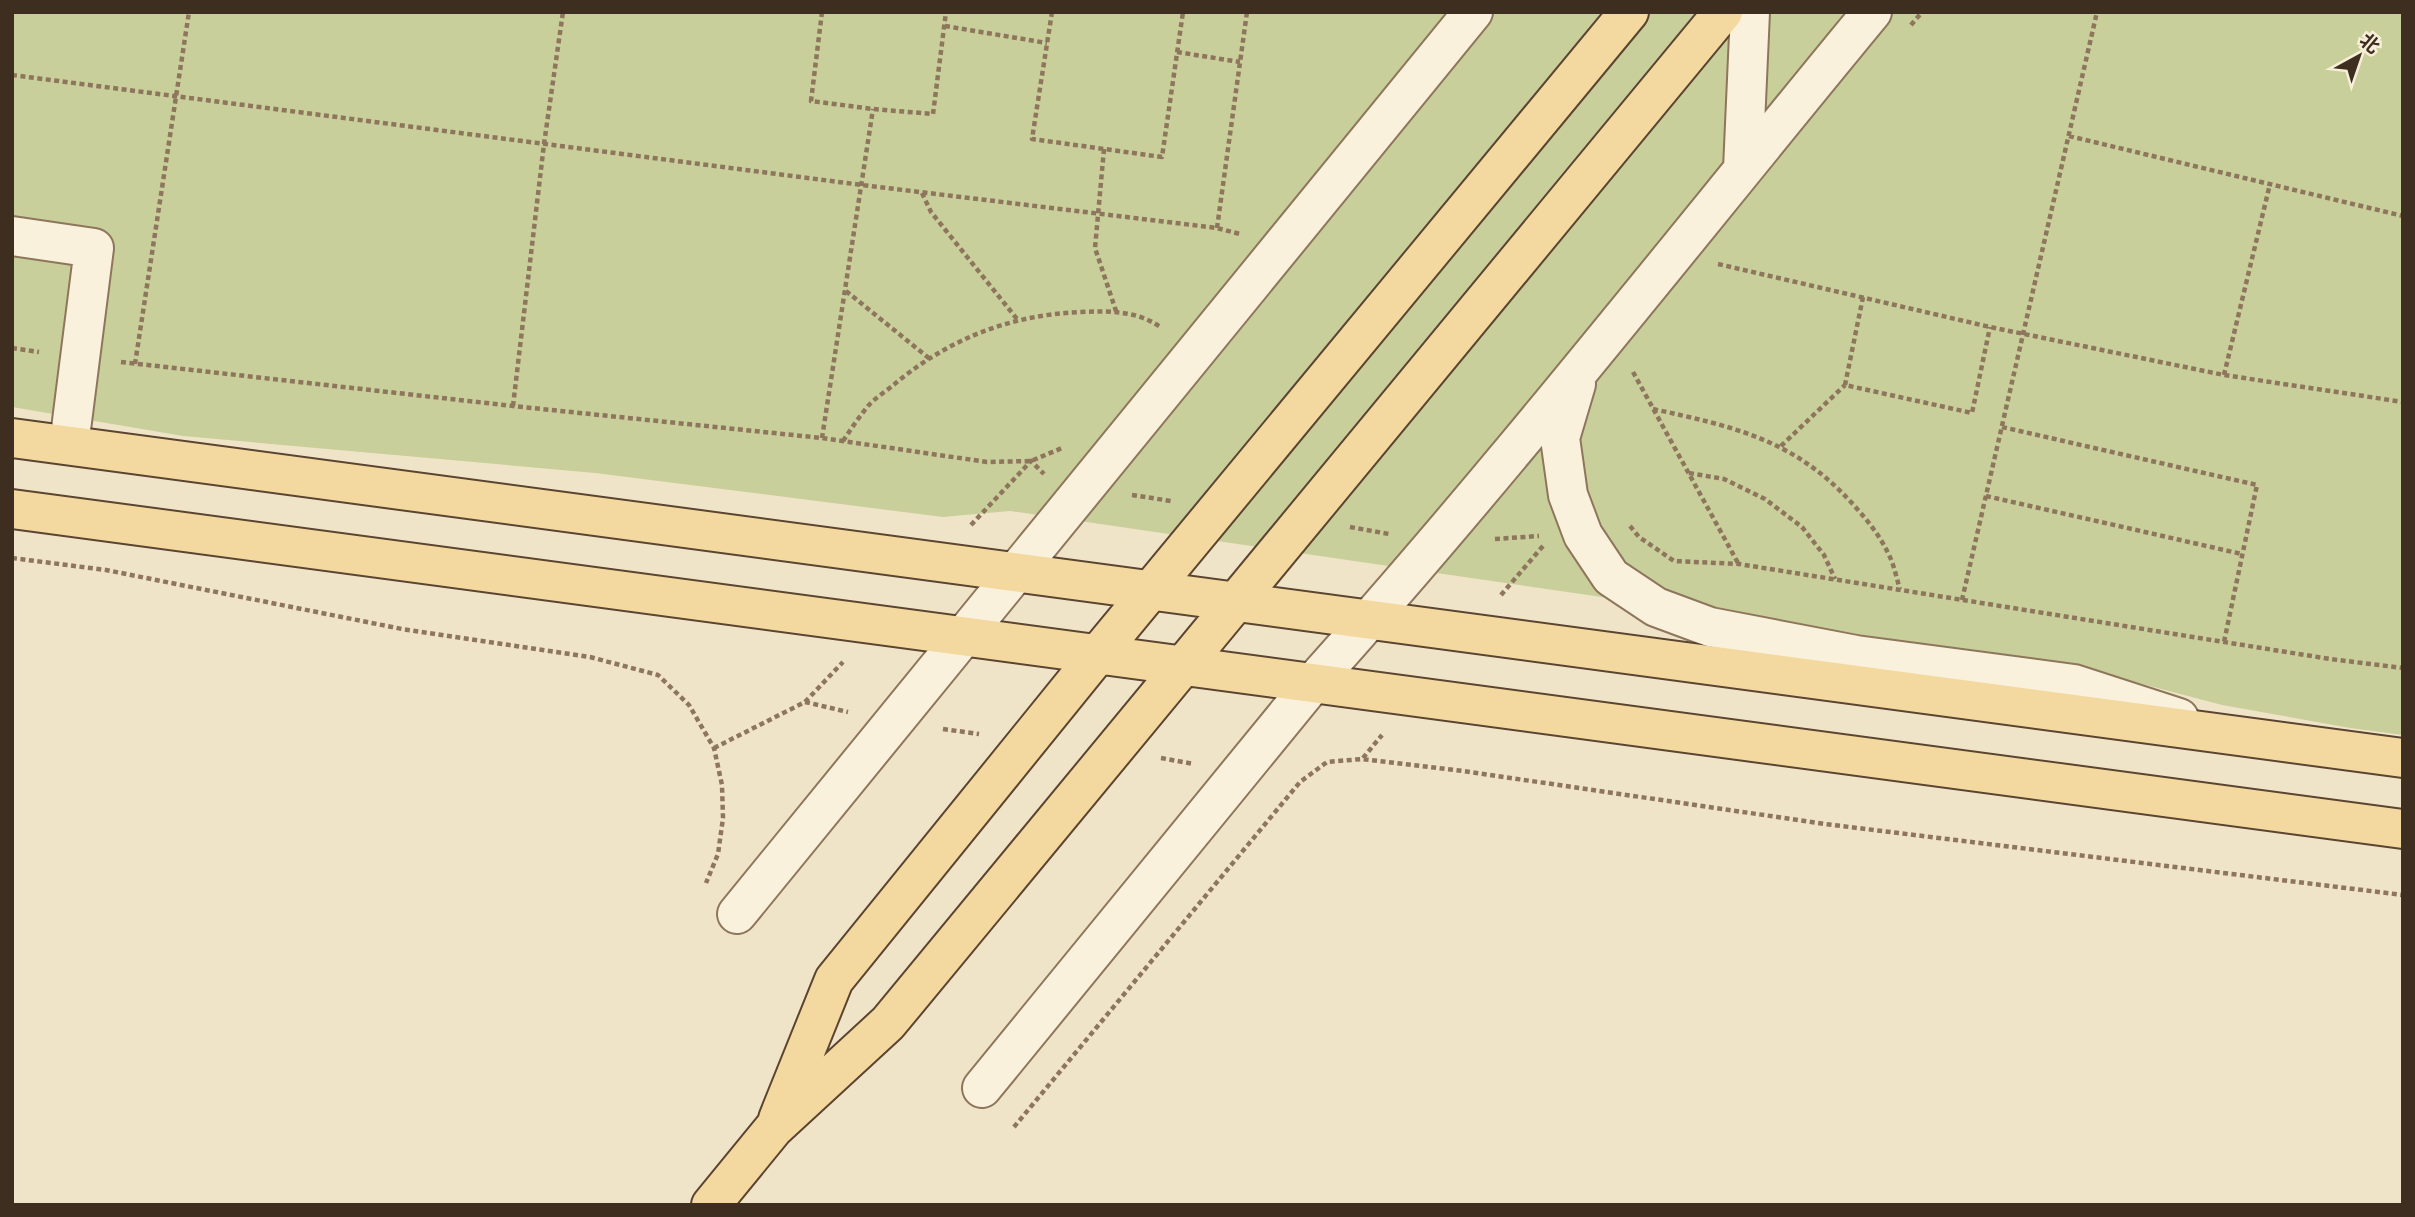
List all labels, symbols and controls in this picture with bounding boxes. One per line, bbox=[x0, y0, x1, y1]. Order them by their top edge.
north arrow bbox=[2324, 21, 2394, 91]
text: 北 bbox=[2354, 25, 2387, 59]

